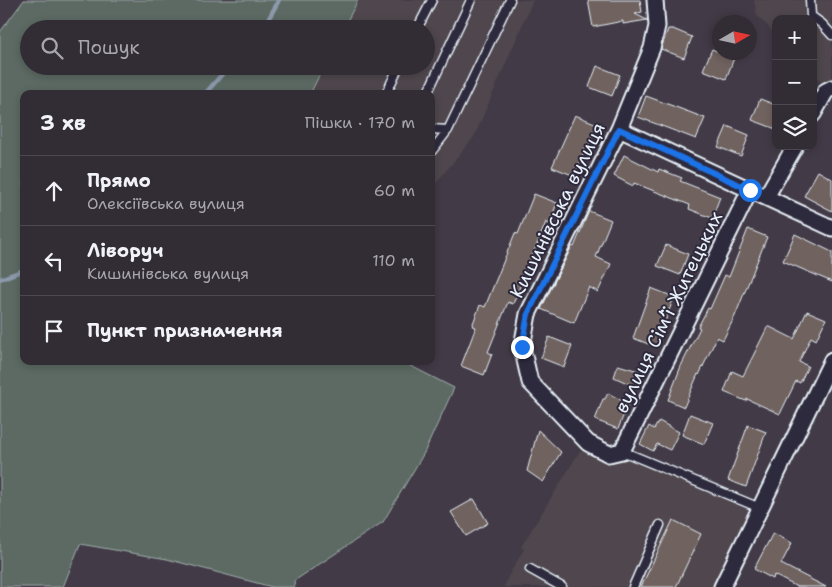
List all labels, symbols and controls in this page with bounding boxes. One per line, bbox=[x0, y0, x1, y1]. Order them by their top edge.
north arrow bbox=[712, 15, 757, 60]
map controls bbox=[772, 15, 817, 150]
button: + bbox=[772, 15, 817, 60]
search box bbox=[20, 20, 435, 75]
icon: search bbox=[38, 34, 66, 62]
text: Пошук bbox=[78, 35, 140, 60]
button: − bbox=[772, 60, 817, 105]
button: layers bbox=[772, 105, 817, 150]
text: 3 хв bbox=[40, 109, 86, 137]
text: Пішки · 170 m bbox=[305, 112, 415, 133]
street label: Кишинівська вулиця bbox=[504, 118, 611, 302]
text: Прямо bbox=[87, 168, 151, 193]
icon: ahead bbox=[40, 177, 68, 205]
route start bbox=[739, 179, 762, 202]
text: 60 m bbox=[374, 180, 415, 201]
text: Олексіївська вулиця bbox=[87, 193, 245, 214]
street label: вулиця Сімʼї Житецьких bbox=[609, 207, 728, 417]
text: Ліворуч bbox=[87, 238, 163, 263]
icon: left bbox=[40, 247, 68, 275]
text: 110 m bbox=[372, 250, 415, 271]
text: Кишинівська вулиця bbox=[87, 263, 249, 284]
icon: arrive bbox=[40, 317, 68, 345]
text: Пункт призначення bbox=[87, 318, 283, 343]
route end bbox=[511, 336, 534, 359]

